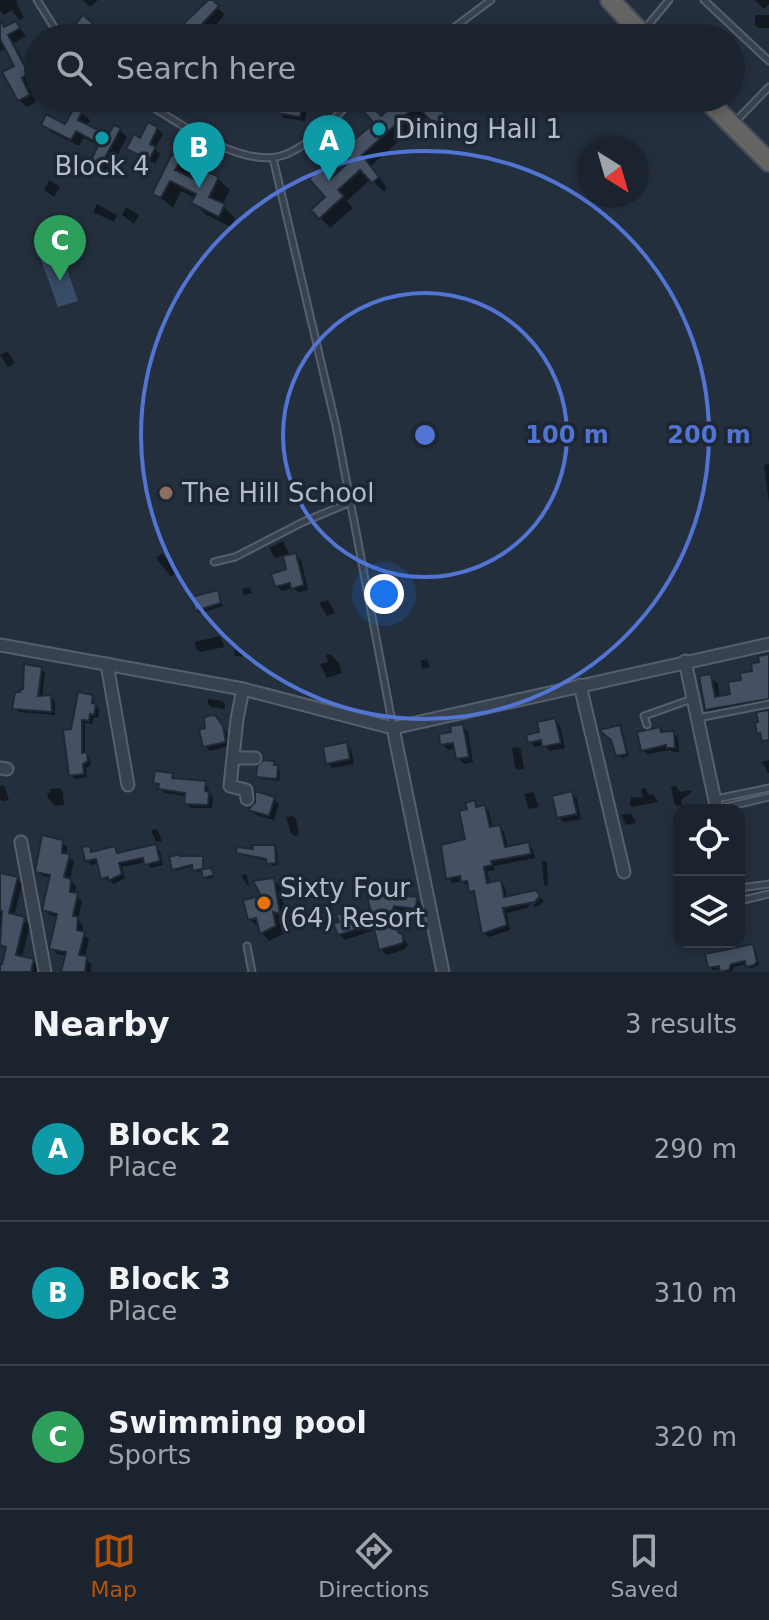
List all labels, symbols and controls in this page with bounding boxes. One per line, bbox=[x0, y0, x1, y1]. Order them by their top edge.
search box bbox=[24, 24, 745, 112]
icon: search bbox=[52, 46, 96, 90]
text: Search here bbox=[116, 51, 296, 86]
place label: Dining Hall 1 bbox=[395, 114, 562, 144]
pin: A bbox=[303, 115, 355, 181]
marker: Dining Hall 1 bbox=[370, 120, 388, 138]
pin: B bbox=[173, 122, 225, 188]
marker: Block 4 bbox=[93, 129, 111, 147]
north arrow bbox=[577, 136, 649, 208]
place label: Block 4 bbox=[54, 151, 150, 181]
pin: C bbox=[34, 215, 86, 281]
centre of rings bbox=[411, 421, 439, 449]
text: 100 m bbox=[525, 421, 609, 449]
text: 200 m bbox=[667, 421, 751, 449]
place label: The Hill School bbox=[181, 478, 374, 508]
marker: The Hill School bbox=[157, 484, 175, 502]
your location bbox=[364, 574, 404, 614]
map controls bbox=[673, 804, 745, 948]
button: locate bbox=[673, 804, 745, 876]
place label: Sixty Four (64) Resort bbox=[280, 873, 425, 933]
button: layers bbox=[673, 876, 745, 948]
marker: Sixty Four (64) Resort bbox=[255, 894, 273, 912]
text: Nearby bbox=[32, 1004, 170, 1044]
text: 3 results bbox=[625, 1009, 737, 1039]
text: Block 2 bbox=[108, 1117, 231, 1152]
text: A bbox=[48, 1134, 68, 1164]
text: 290 m bbox=[654, 1134, 737, 1164]
text: Place bbox=[108, 1152, 177, 1182]
text: Block 3 bbox=[108, 1261, 231, 1296]
text: B bbox=[48, 1278, 68, 1308]
text: 310 m bbox=[654, 1278, 737, 1308]
text: Place bbox=[108, 1296, 177, 1326]
text: Swimming pool bbox=[108, 1405, 367, 1440]
text: C bbox=[48, 1422, 68, 1452]
text: 320 m bbox=[654, 1422, 737, 1452]
text: Sports bbox=[108, 1440, 191, 1470]
tab: Map bbox=[91, 1529, 137, 1602]
tab: Directions bbox=[318, 1529, 429, 1602]
tab: Saved bbox=[610, 1529, 678, 1602]

